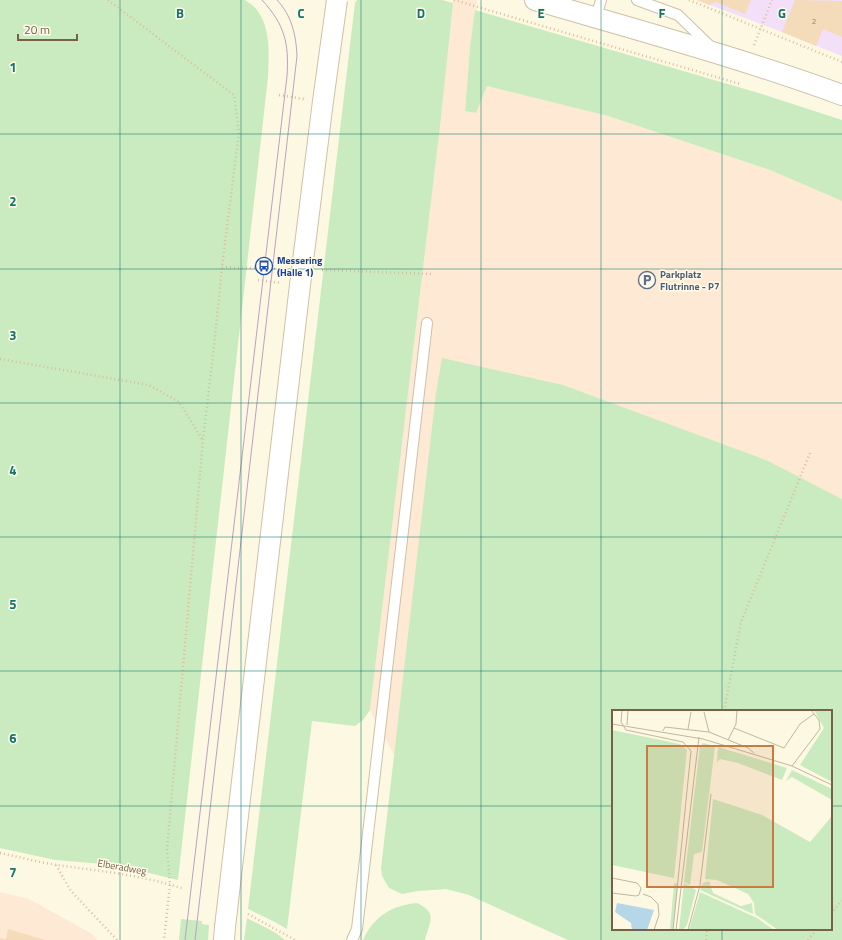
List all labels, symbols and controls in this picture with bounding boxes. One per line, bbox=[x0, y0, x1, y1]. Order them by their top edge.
text: B bbox=[176, 3, 184, 23]
text: C bbox=[297, 3, 305, 23]
text: D bbox=[417, 3, 425, 23]
text: E bbox=[537, 3, 545, 23]
text: F bbox=[659, 3, 666, 23]
text: G bbox=[778, 3, 786, 23]
house number: 2 bbox=[812, 15, 816, 27]
scale bar bbox=[18, 16, 77, 42]
text: 20 m bbox=[24, 20, 50, 39]
text: 1 bbox=[9, 57, 17, 77]
text: 2 bbox=[9, 191, 17, 211]
place label: Messering (Halle 1) bbox=[277, 253, 323, 280]
bus stop icon: Messering (Halle 1) bbox=[254, 256, 274, 276]
place label: Parkplatz Flutrinne - P7 bbox=[660, 267, 720, 294]
parking icon: Parkplatz Flutrinne - P7 bbox=[637, 270, 657, 290]
text: 3 bbox=[9, 325, 17, 345]
text: 4 bbox=[9, 460, 17, 480]
text: 5 bbox=[9, 594, 17, 614]
inset map bbox=[612, 710, 832, 930]
text: 6 bbox=[9, 728, 17, 748]
street label: Elberadweg bbox=[96, 855, 148, 879]
text: 7 bbox=[9, 862, 17, 882]

